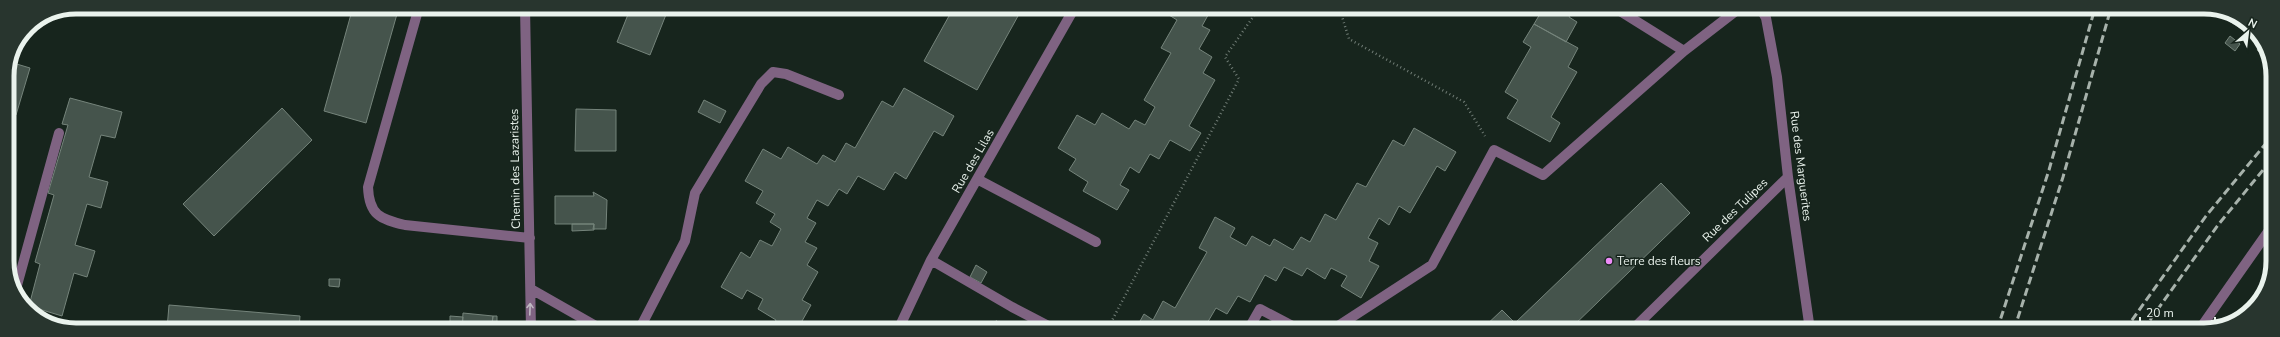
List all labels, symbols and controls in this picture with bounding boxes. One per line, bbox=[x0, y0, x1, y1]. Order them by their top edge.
north arrow bbox=[2228, 12, 2268, 52]
text: N bbox=[2245, 15, 2260, 32]
street label: Chemin des Lazaristes bbox=[506, 109, 524, 229]
street label: Rue des Marguerites bbox=[1786, 110, 1816, 222]
street label: Rue des Lilas bbox=[948, 126, 998, 196]
street label: Rue des Tulipes bbox=[1699, 175, 1771, 245]
place label: Terre des fleurs bbox=[1617, 253, 1701, 269]
marker: Terre des fleurs bbox=[1604, 256, 1614, 266]
scale bar bbox=[2140, 299, 2215, 325]
one-way arrow bbox=[526, 303, 534, 316]
text: 20 m bbox=[2146, 305, 2174, 321]

